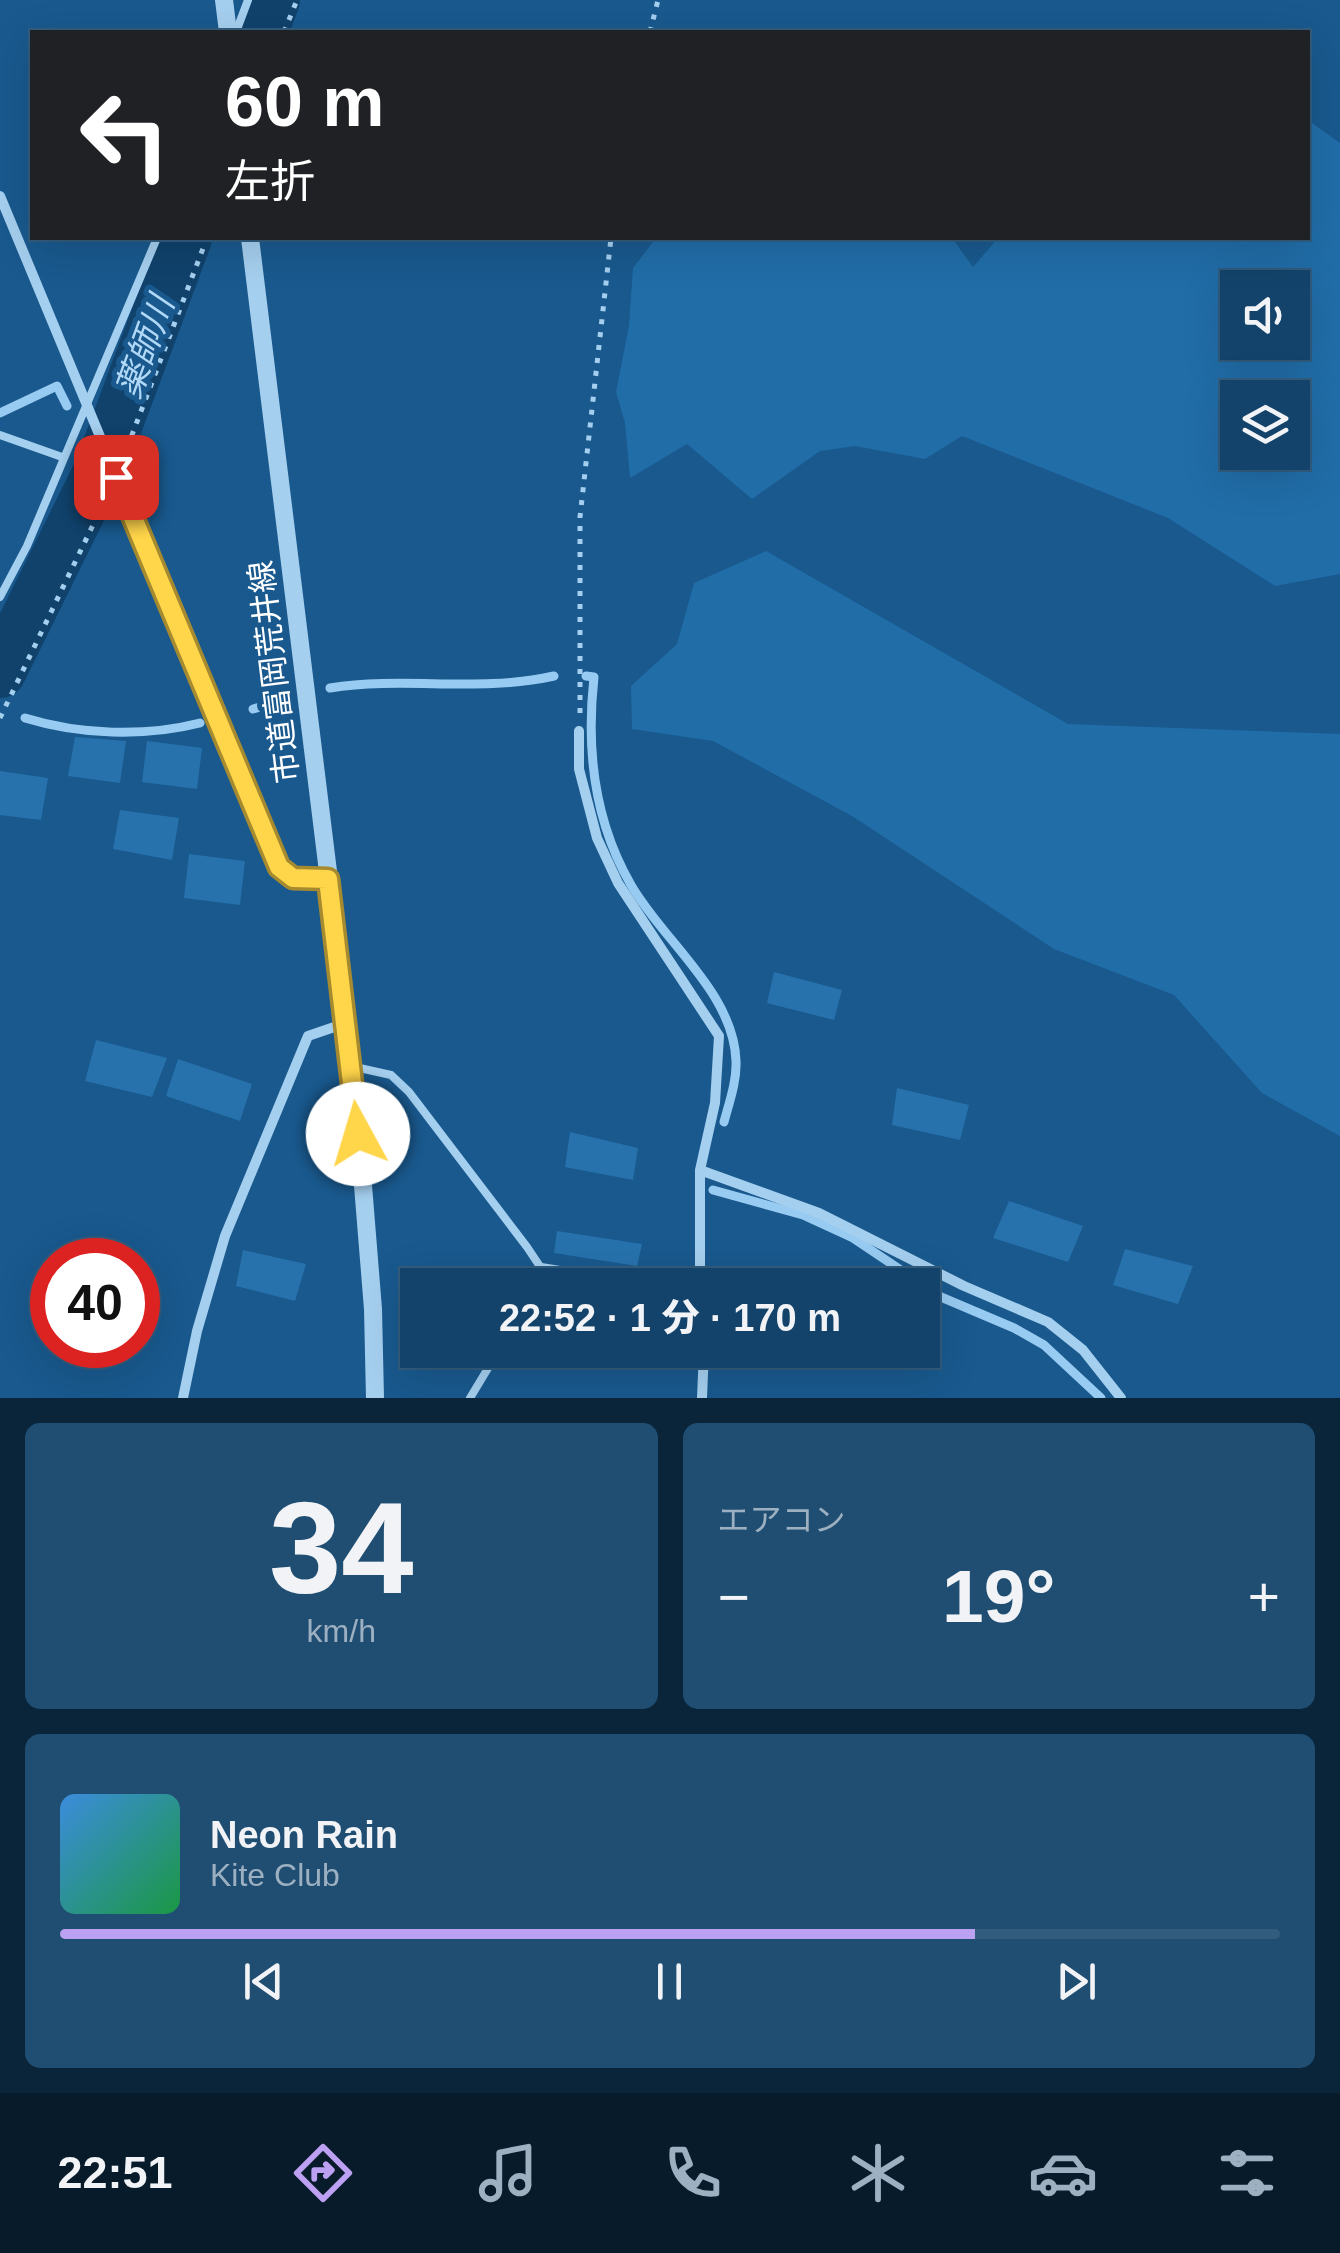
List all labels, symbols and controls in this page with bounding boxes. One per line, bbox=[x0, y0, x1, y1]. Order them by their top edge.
text: 60 m bbox=[225, 63, 385, 141]
icon: left bbox=[60, 70, 190, 200]
text: 左折 bbox=[225, 156, 315, 207]
map controls bbox=[1220, 270, 1310, 470]
button: sound bbox=[1220, 270, 1310, 360]
water label: 薬師川 bbox=[108, 287, 182, 403]
button: layers bbox=[1220, 380, 1310, 470]
pin bbox=[74, 435, 159, 520]
icon: arrive bbox=[89, 450, 144, 505]
street label: 市道富岡荒井線 bbox=[242, 559, 306, 785]
position arrow bbox=[306, 1082, 410, 1186]
speed limit sign: 40 bbox=[30, 1238, 160, 1368]
text: 22:52 · 1 分 · 170 m bbox=[499, 1297, 841, 1339]
text: 34 bbox=[269, 1475, 414, 1621]
text: エアコン bbox=[718, 1502, 846, 1538]
text: 19° bbox=[942, 1554, 1055, 1638]
text: − bbox=[718, 1566, 750, 1628]
text: + bbox=[1248, 1566, 1280, 1628]
text: km/h bbox=[307, 1613, 376, 1649]
text: Neon Rain bbox=[210, 1814, 398, 1856]
text: Kite Club bbox=[210, 1857, 340, 1893]
icon: previous bbox=[236, 1954, 291, 2009]
icon: pause bbox=[642, 1954, 697, 2009]
icon: next bbox=[1049, 1954, 1104, 2009]
icon: directions bbox=[288, 2138, 358, 2208]
icon: music bbox=[473, 2138, 543, 2208]
icon: phone bbox=[658, 2138, 728, 2208]
icon: climate bbox=[843, 2138, 913, 2208]
icon: car bbox=[1028, 2138, 1098, 2208]
icon: filters bbox=[1212, 2138, 1282, 2208]
text: 22:51 bbox=[57, 2147, 173, 2198]

